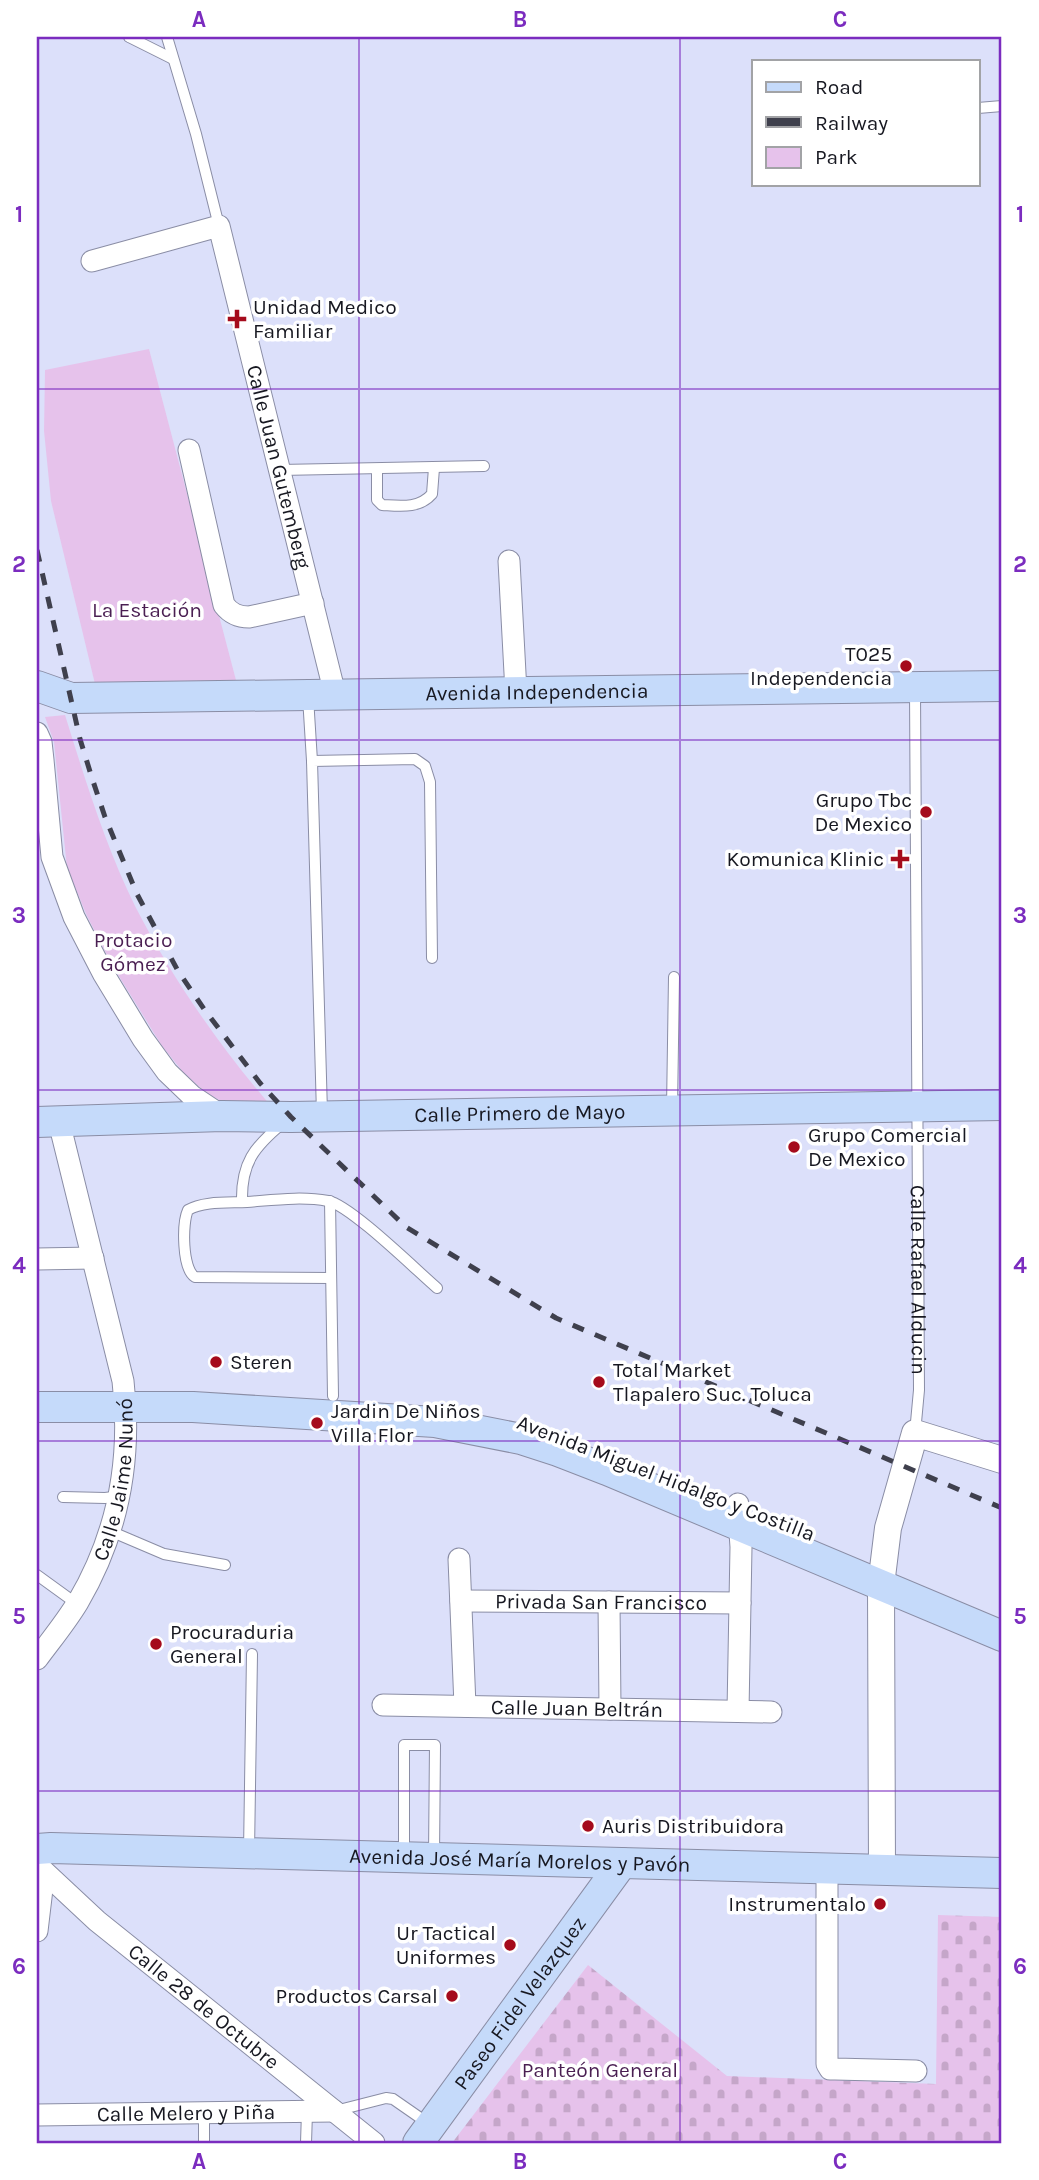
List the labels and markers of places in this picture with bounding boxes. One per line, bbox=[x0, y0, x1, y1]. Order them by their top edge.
place label: Unidad Medico Familiar bbox=[253, 295, 397, 343]
marker: Unidad Medico Familiar bbox=[227, 309, 247, 329]
place label: T025 Independencia bbox=[750, 642, 892, 690]
marker: T025 Independencia bbox=[898, 658, 914, 674]
place label: Grupo Tbc De Mexico bbox=[814, 788, 912, 836]
marker: Grupo Tbc De Mexico bbox=[918, 804, 934, 820]
place label: Komunica Klinic bbox=[726, 847, 884, 871]
marker: Komunica Klinic bbox=[890, 849, 910, 869]
place label: Grupo Comercial De Mexico bbox=[808, 1123, 967, 1171]
marker: Grupo Comercial De Mexico bbox=[786, 1139, 802, 1155]
place label: Steren bbox=[230, 1350, 292, 1374]
marker: Steren bbox=[208, 1354, 224, 1370]
place label: Total Market Tlapalero Suc. Toluca bbox=[613, 1358, 812, 1406]
marker: Total Market Tlapalero Suc. Toluca bbox=[591, 1374, 607, 1390]
place label: Jardin De Niños Villa Flor bbox=[331, 1399, 480, 1447]
marker: Jardin De Niños Villa Flor bbox=[309, 1415, 325, 1431]
place label: Procuraduria General bbox=[170, 1620, 294, 1668]
marker: Procuraduria General bbox=[148, 1636, 164, 1652]
place label: Auris Distribuidora bbox=[602, 1814, 784, 1838]
marker: Auris Distribuidora bbox=[580, 1818, 596, 1834]
place label: Instrumentalo bbox=[728, 1892, 866, 1916]
marker: Instrumentalo bbox=[872, 1896, 888, 1912]
place label: Ur Tactical Uniformes bbox=[396, 1921, 496, 1969]
marker: Ur Tactical Uniformes bbox=[502, 1937, 518, 1953]
place label: Productos Carsal bbox=[275, 1984, 438, 2008]
marker: Productos Carsal bbox=[444, 1988, 460, 2004]

